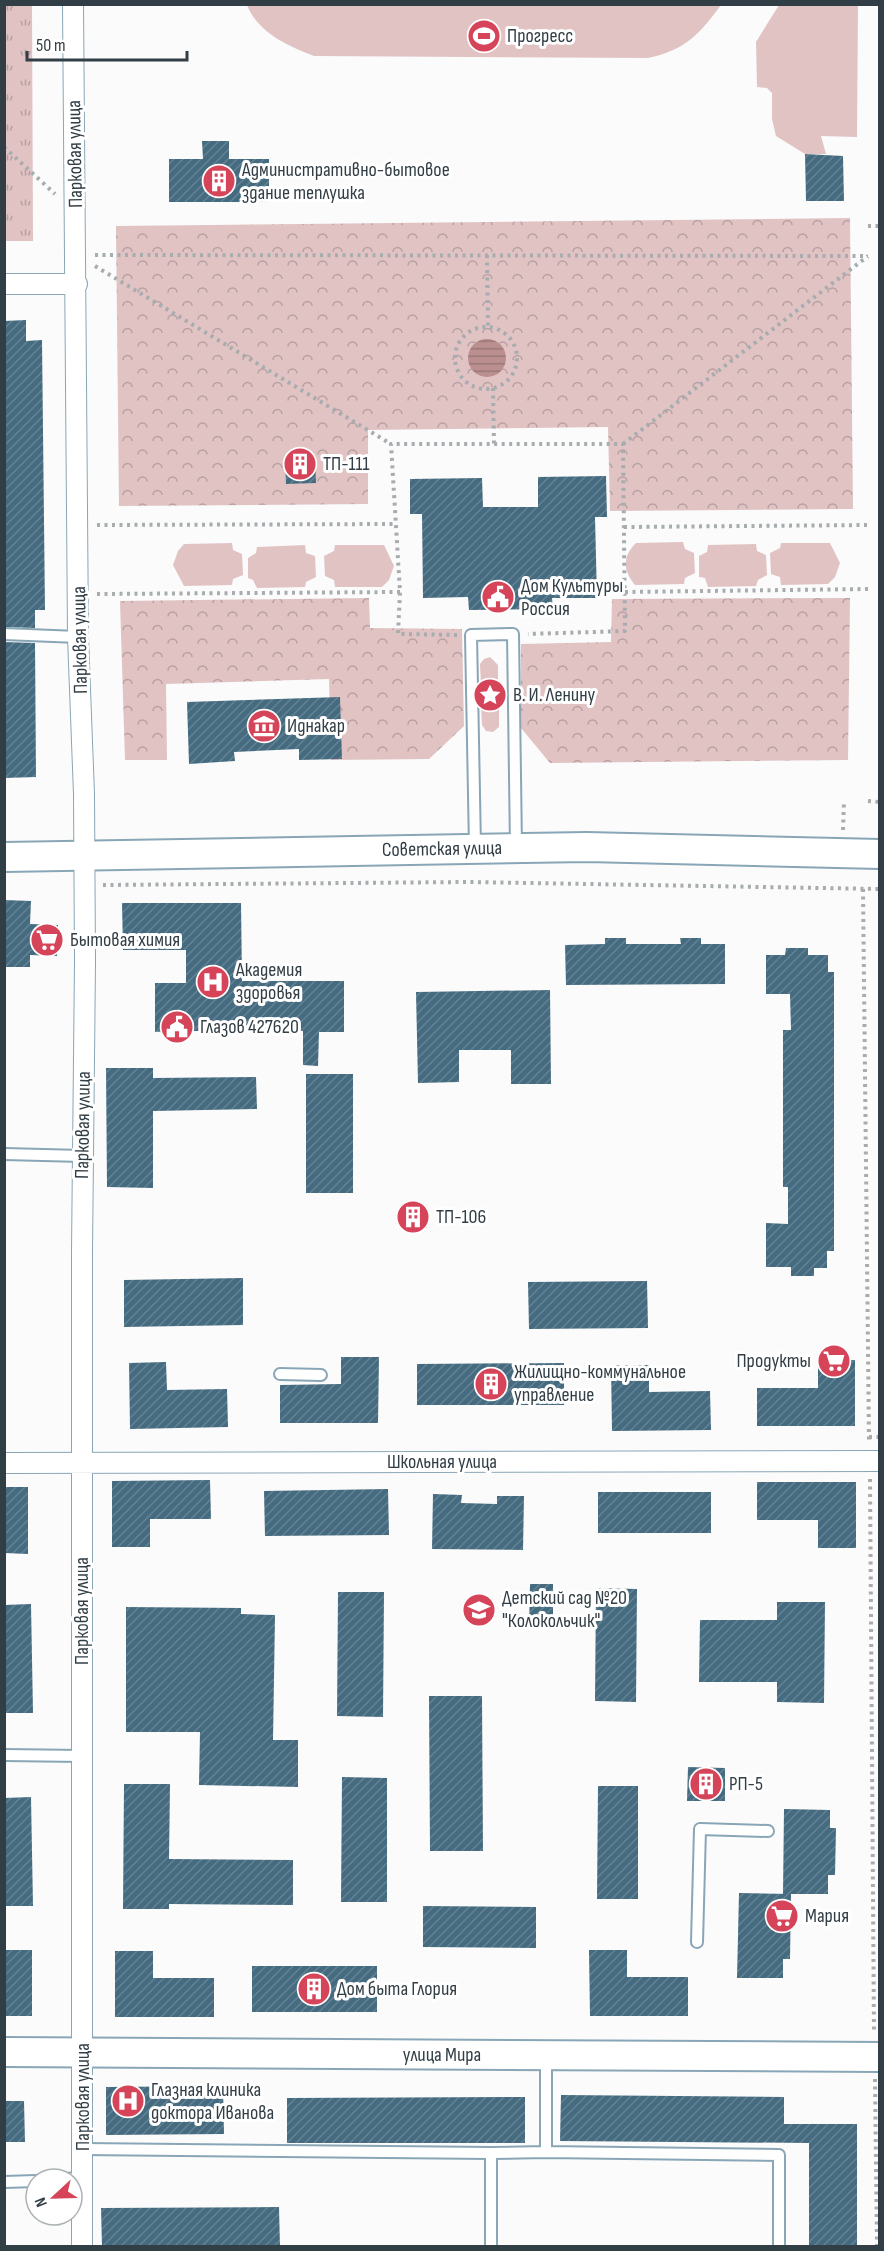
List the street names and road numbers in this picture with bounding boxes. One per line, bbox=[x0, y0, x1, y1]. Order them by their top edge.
street label: Парковая улица bbox=[62, 100, 88, 208]
street label: Парковая улица bbox=[67, 586, 93, 694]
street label: Советская улица bbox=[382, 836, 502, 862]
street label: Парковая улица bbox=[70, 1071, 96, 1179]
street label: Школьная улица bbox=[387, 1450, 497, 1474]
street label: Парковая улица bbox=[70, 1557, 94, 1665]
street label: Парковая улица bbox=[71, 2043, 95, 2151]
street label: улица Мира bbox=[403, 2043, 481, 2067]

